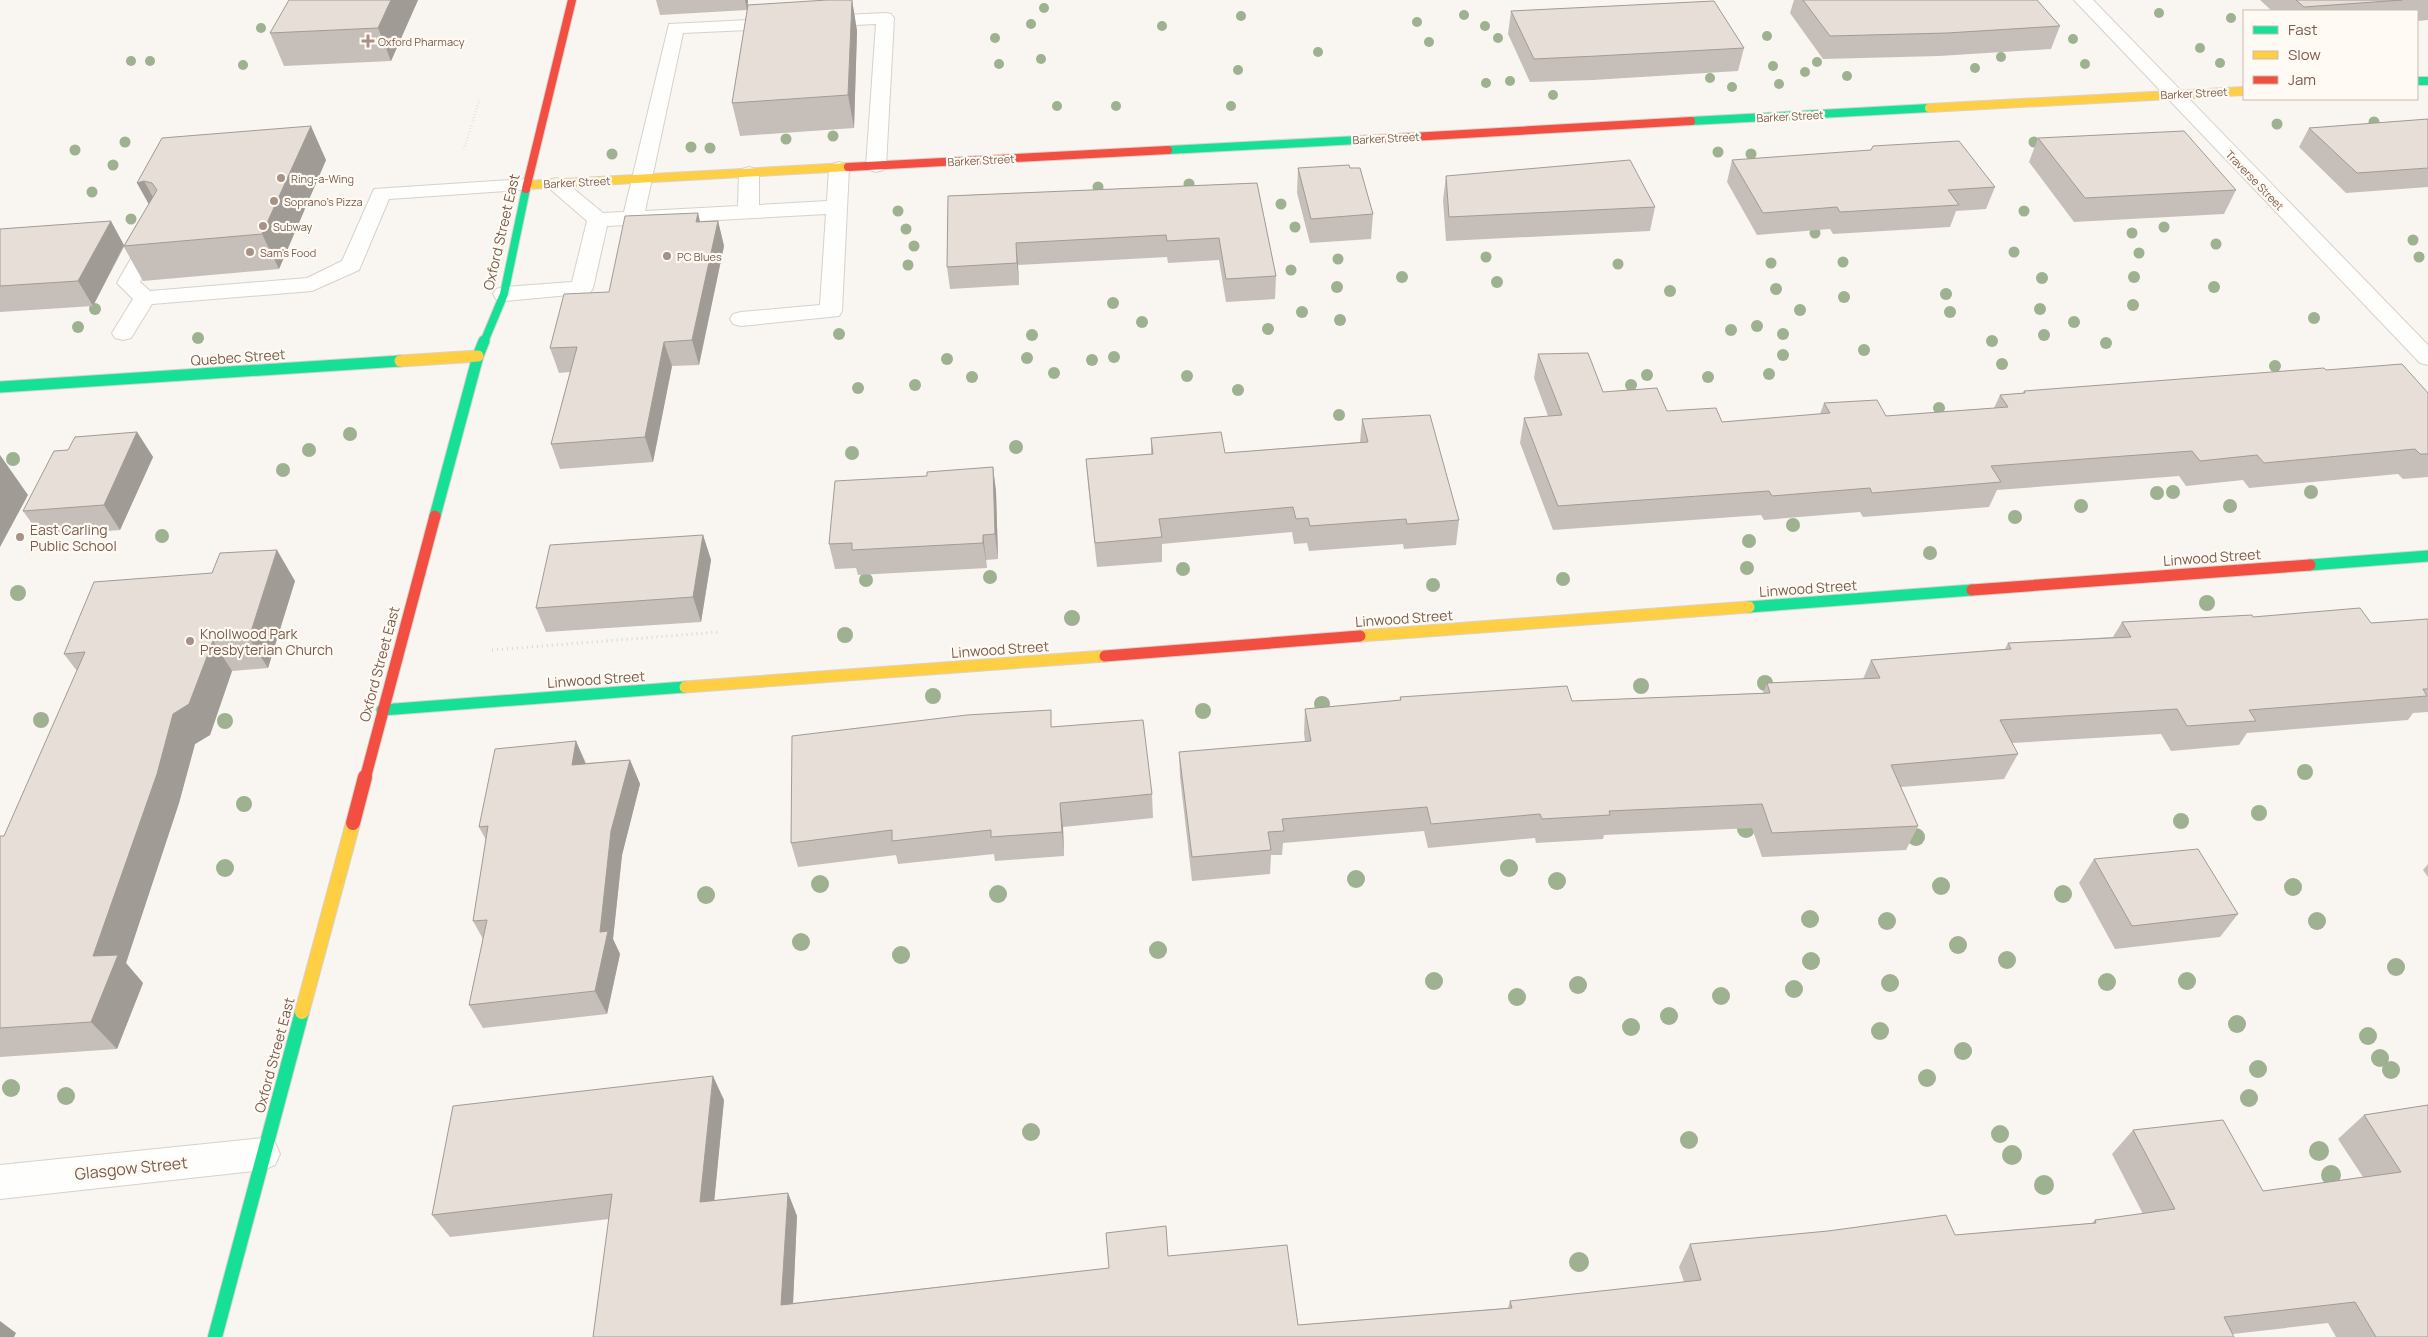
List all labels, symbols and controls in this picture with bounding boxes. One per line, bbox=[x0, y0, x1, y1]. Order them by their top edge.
legend bbox=[2243, 10, 2418, 100]
text: Fast bbox=[2288, 19, 2317, 40]
place label: Oxford Pharmacy bbox=[378, 34, 465, 49]
marker: Oxford Pharmacy bbox=[362, 35, 374, 47]
text: Slow bbox=[2288, 44, 2321, 65]
text: Jam bbox=[2288, 69, 2316, 90]
street label: Barker Street bbox=[2160, 84, 2228, 102]
street label: Barker Street bbox=[1756, 107, 1824, 125]
street label: Barker Street bbox=[1352, 129, 1420, 147]
street label: Traverse Street bbox=[2223, 147, 2287, 213]
street label: Barker Street bbox=[947, 151, 1015, 169]
place label: Ring-a-Wing bbox=[291, 171, 354, 186]
marker: Ring-a-Wing bbox=[275, 172, 287, 184]
street label: Oxford Street East bbox=[478, 172, 524, 292]
street label: Barker Street bbox=[543, 173, 611, 191]
place label: Soprano's Pizza bbox=[284, 194, 363, 209]
marker: Soprano's Pizza bbox=[268, 195, 280, 207]
place label: Subway bbox=[273, 219, 313, 234]
marker: Subway bbox=[257, 220, 269, 232]
place label: Sam's Food bbox=[260, 245, 316, 260]
marker: Sam's Food bbox=[244, 246, 256, 258]
place label: PC Blues bbox=[677, 249, 722, 264]
marker: PC Blues bbox=[661, 250, 673, 262]
street label: Quebec Street bbox=[190, 344, 286, 370]
place label: East Carling Public School bbox=[30, 520, 117, 555]
marker: East Carling Public School bbox=[14, 531, 26, 543]
street label: Linwood Street bbox=[2162, 544, 2262, 570]
street label: Linwood Street bbox=[1758, 575, 1858, 601]
street label: Oxford Street East bbox=[354, 604, 404, 724]
street label: Linwood Street bbox=[1354, 605, 1454, 631]
place label: Knollwood Park Presbyterian Church bbox=[200, 624, 333, 659]
marker: Knollwood Park Presbyterian Church bbox=[184, 635, 196, 647]
street label: Linwood Street bbox=[950, 636, 1050, 662]
street label: Linwood Street bbox=[546, 666, 646, 692]
street label: Oxford Street East bbox=[249, 995, 299, 1115]
street label: Glasgow Street bbox=[73, 1151, 189, 1185]

